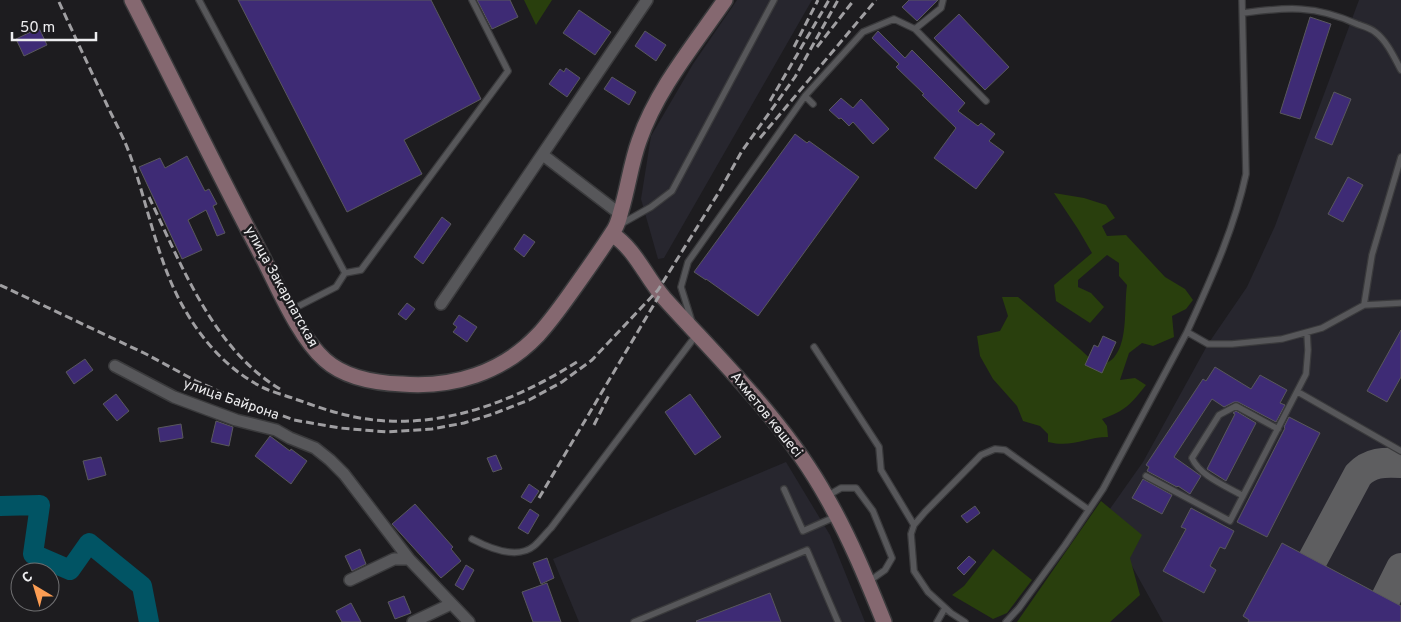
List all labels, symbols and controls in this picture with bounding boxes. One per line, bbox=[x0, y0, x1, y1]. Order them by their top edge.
scale bar bbox=[12, 10, 96, 42]
text: 50 m bbox=[20, 19, 55, 38]
street label: улица Закарпатская bbox=[241, 224, 321, 350]
street label: Ахметов көшесі bbox=[726, 369, 806, 461]
street label: улица Байрона bbox=[181, 376, 281, 424]
north arrow bbox=[10, 562, 60, 612]
text: С bbox=[19, 568, 37, 587]

